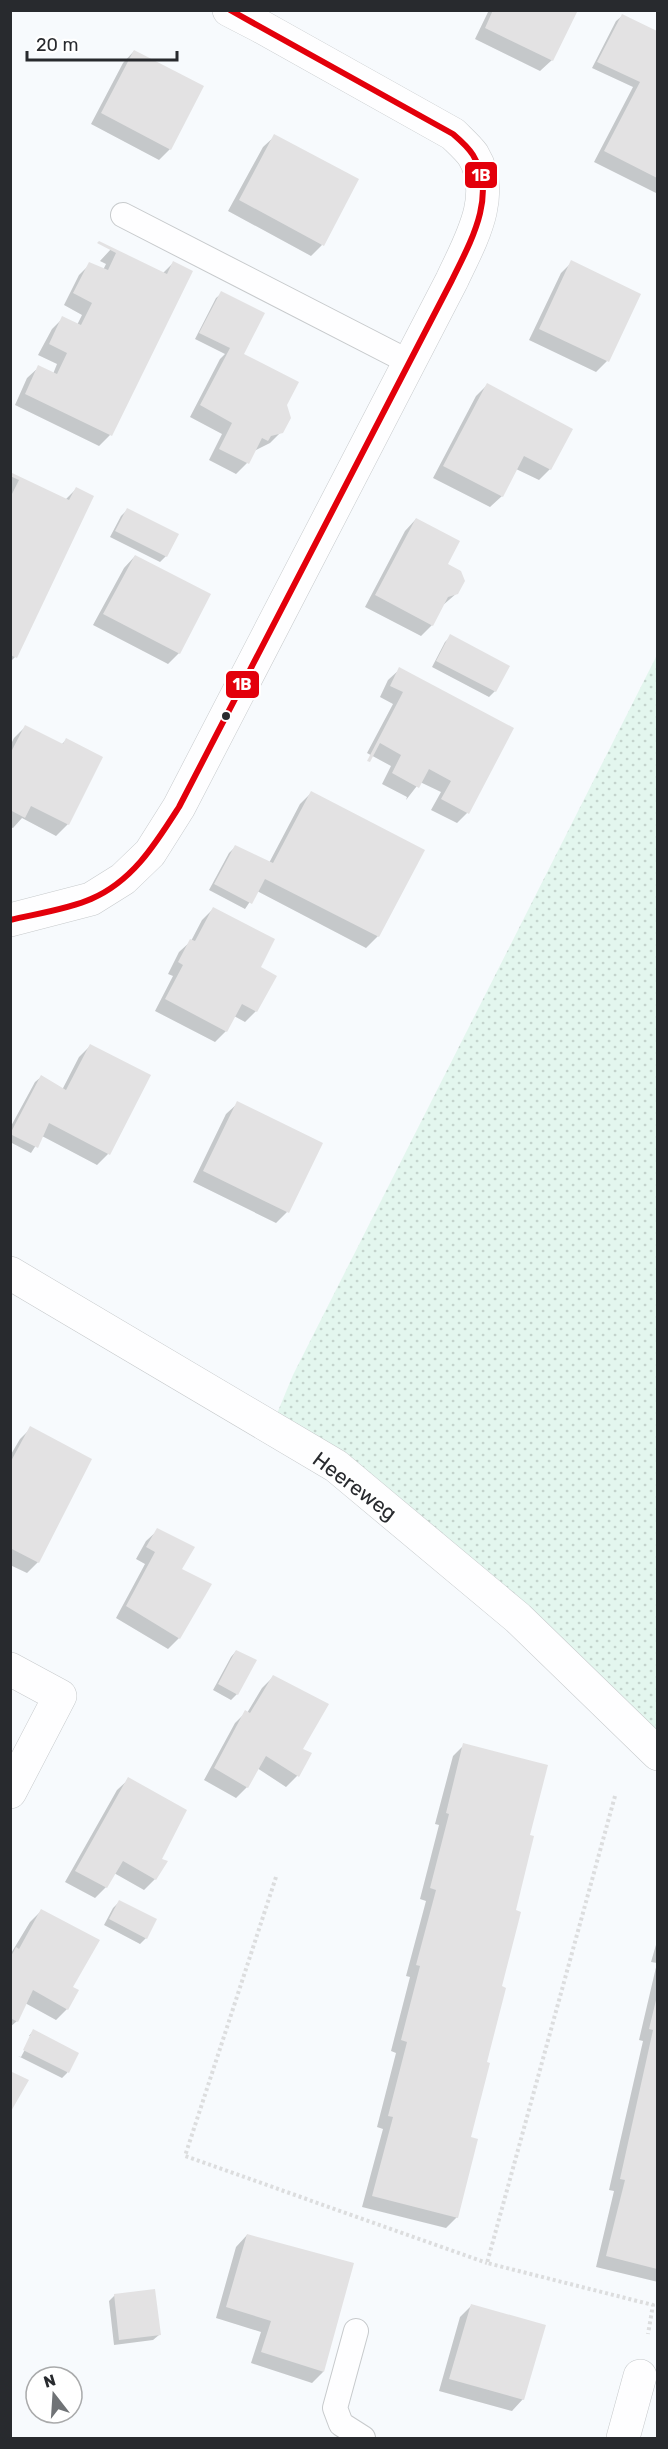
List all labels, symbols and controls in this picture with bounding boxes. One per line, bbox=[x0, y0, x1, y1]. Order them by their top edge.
scale bar bbox=[27, 24, 177, 62]
text: 20 m bbox=[36, 34, 78, 56]
line badge: 1B bbox=[464, 161, 498, 189]
text: 1B bbox=[471, 166, 491, 185]
line badge: 1B bbox=[225, 670, 260, 699]
text: 1B bbox=[232, 675, 252, 694]
unlabelled marker bbox=[220, 710, 232, 722]
street label: Heereweg bbox=[308, 1446, 402, 1526]
north arrow bbox=[24, 2365, 84, 2425]
text: N bbox=[41, 2370, 58, 2392]

